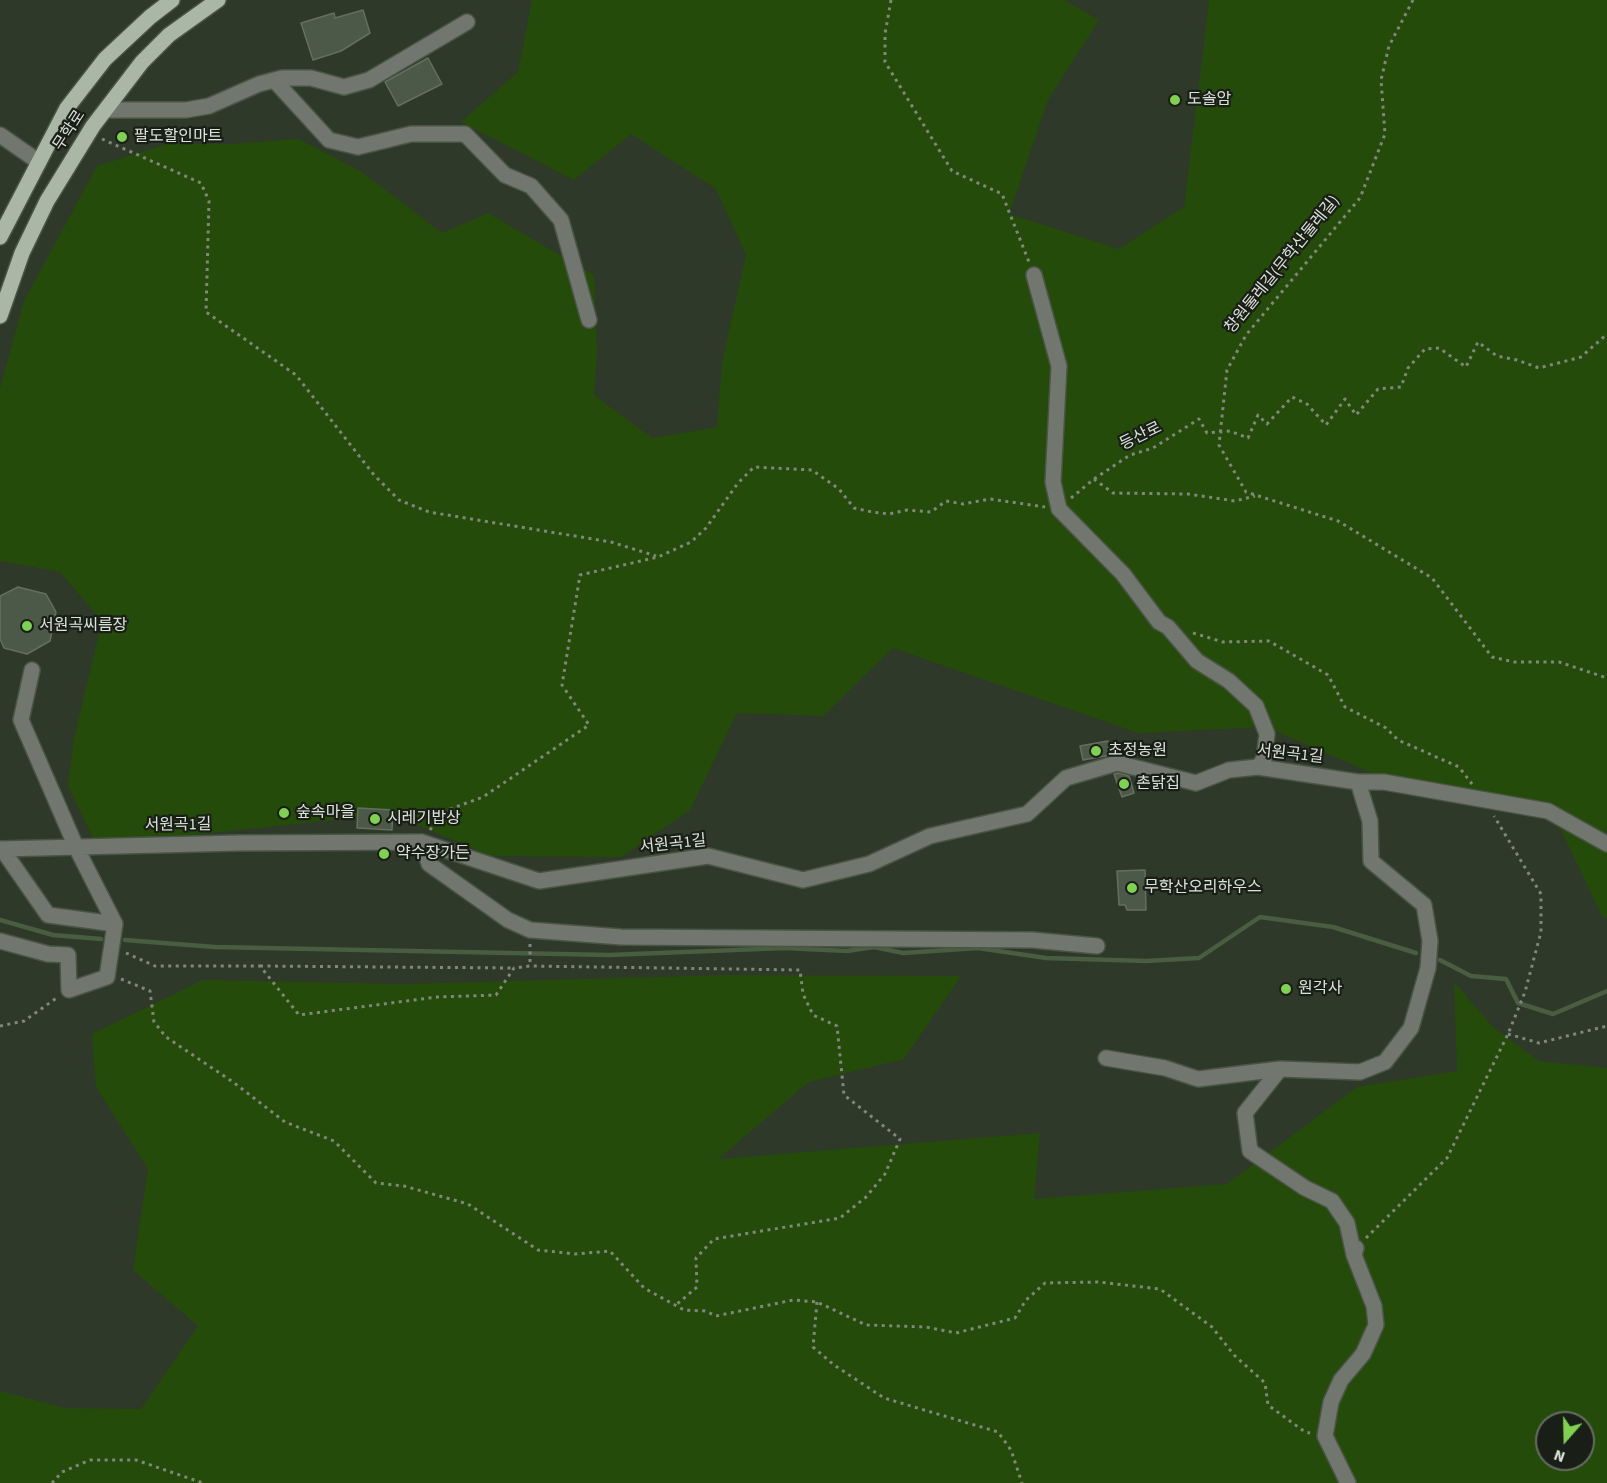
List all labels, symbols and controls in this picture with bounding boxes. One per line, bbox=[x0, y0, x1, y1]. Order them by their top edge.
place label: 도솔암 bbox=[1187, 90, 1231, 110]
marker: 도솔암 bbox=[1168, 93, 1182, 107]
street label: 무학로 bbox=[50, 107, 90, 155]
place label: 팔도할인마트 bbox=[134, 127, 222, 147]
marker: 팔도할인마트 bbox=[115, 130, 129, 144]
street label: 창원둘레길(무학산둘레길) bbox=[1222, 192, 1344, 338]
street label: 등산로 bbox=[1117, 419, 1165, 455]
place label: 서원곡씨름장 bbox=[39, 616, 127, 636]
marker: 서원곡씨름장 bbox=[20, 619, 34, 633]
place label: 초정농원 bbox=[1108, 741, 1167, 761]
street label: 서원곡1길 bbox=[1256, 742, 1324, 768]
marker: 초정농원 bbox=[1089, 744, 1103, 758]
place label: 촌닭집 bbox=[1136, 774, 1180, 794]
marker: 촌닭집 bbox=[1117, 777, 1131, 791]
place label: 숲속마을 bbox=[296, 803, 355, 823]
marker: 숲속마을 bbox=[277, 806, 291, 820]
place label: 시레기밥상 bbox=[387, 809, 461, 829]
marker: 시레기밥상 bbox=[368, 812, 382, 826]
street label: 서원곡1길 bbox=[144, 816, 212, 836]
street label: 서원곡1길 bbox=[639, 832, 707, 858]
place label: 약수장가든 bbox=[396, 844, 470, 864]
marker: 약수장가든 bbox=[377, 847, 391, 861]
place label: 무학산오리하우스 bbox=[1144, 878, 1262, 898]
marker: 무학산오리하우스 bbox=[1125, 881, 1139, 895]
place label: 원각사 bbox=[1298, 979, 1342, 999]
marker: 원각사 bbox=[1279, 982, 1293, 996]
north arrow bbox=[1535, 1411, 1595, 1471]
text: N bbox=[1551, 1444, 1568, 1468]

